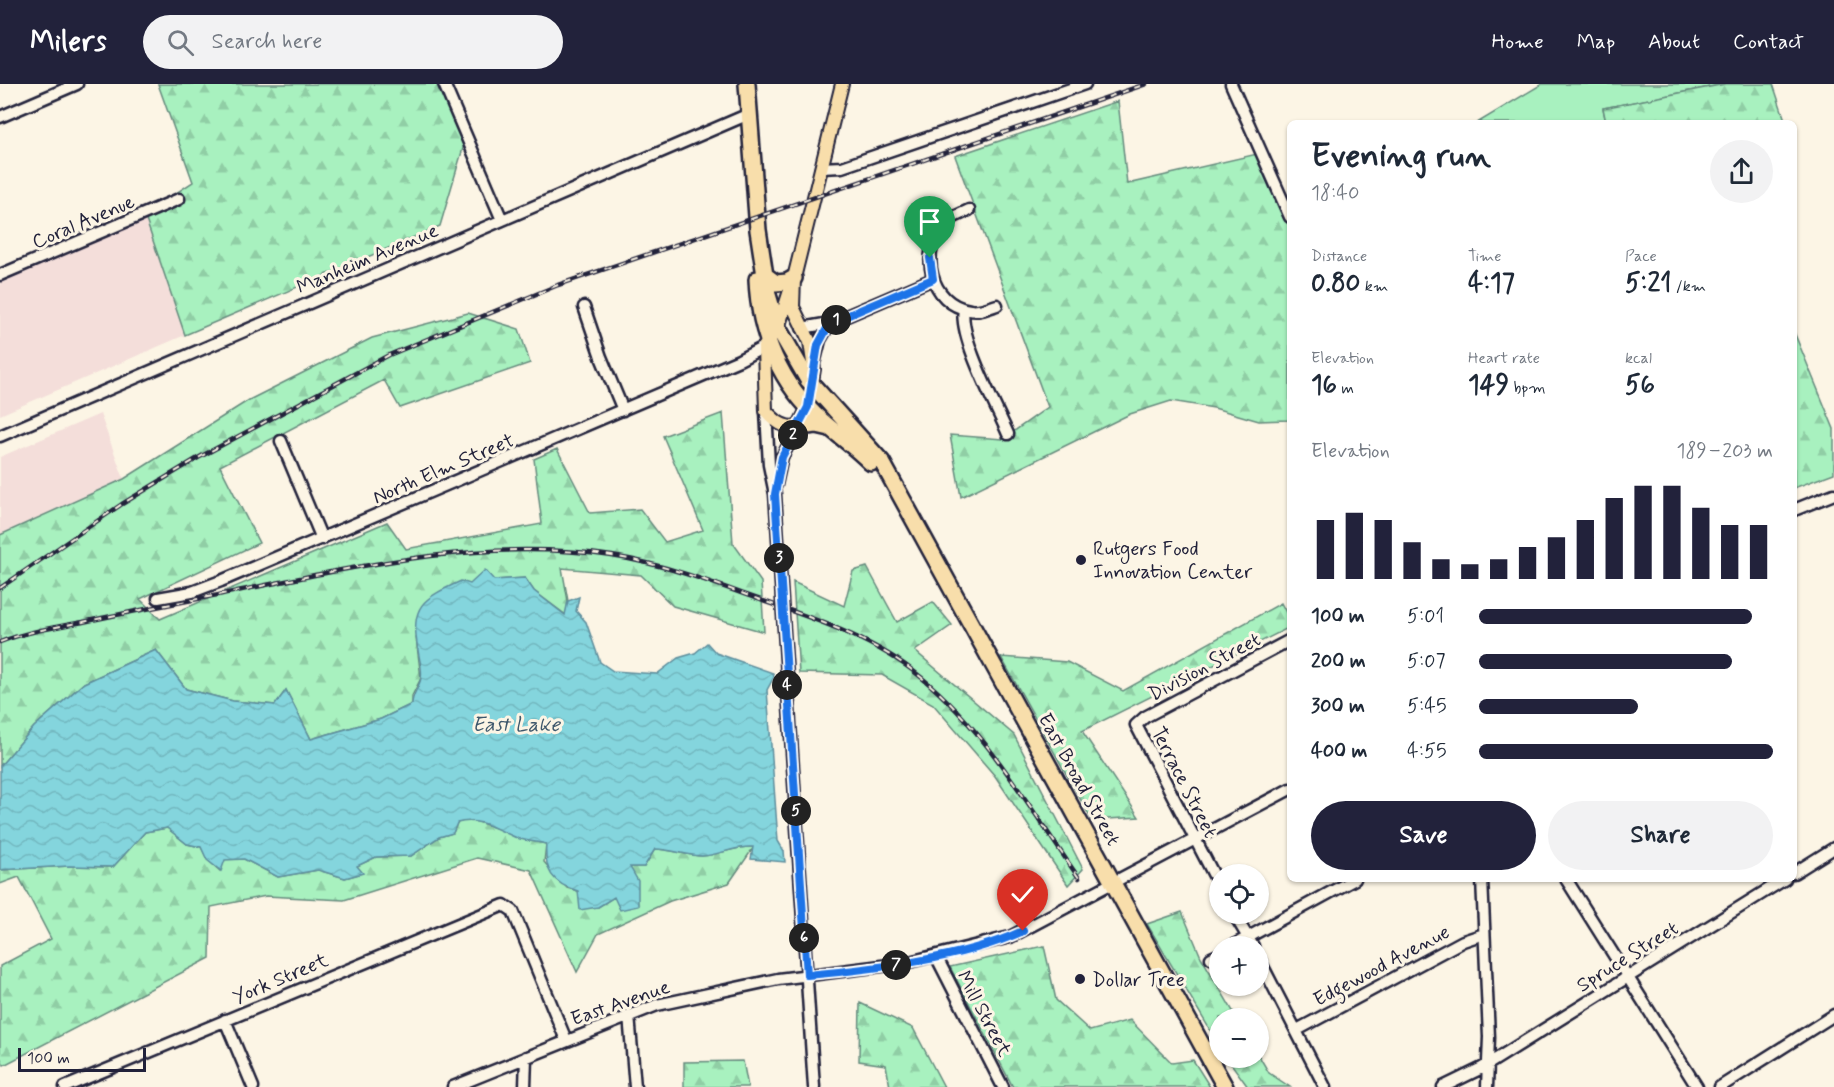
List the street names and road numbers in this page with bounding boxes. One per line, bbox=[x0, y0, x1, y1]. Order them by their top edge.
street label: Coral Avenue bbox=[28, 189, 139, 256]
street label: Manheim Avenue bbox=[293, 217, 443, 301]
street label: North Elm Street bbox=[369, 427, 518, 511]
street label: Division Street bbox=[1144, 626, 1266, 708]
street label: East Broad Street bbox=[1031, 708, 1126, 851]
street label: Terrace Street bbox=[1144, 722, 1223, 843]
street label: Spruce Street bbox=[1572, 915, 1684, 999]
street label: Edgewood Avenue bbox=[1309, 919, 1456, 1015]
street label: York Street bbox=[229, 947, 333, 1012]
street label: Mill Street bbox=[950, 966, 1018, 1062]
street label: East Avenue bbox=[567, 974, 674, 1033]

